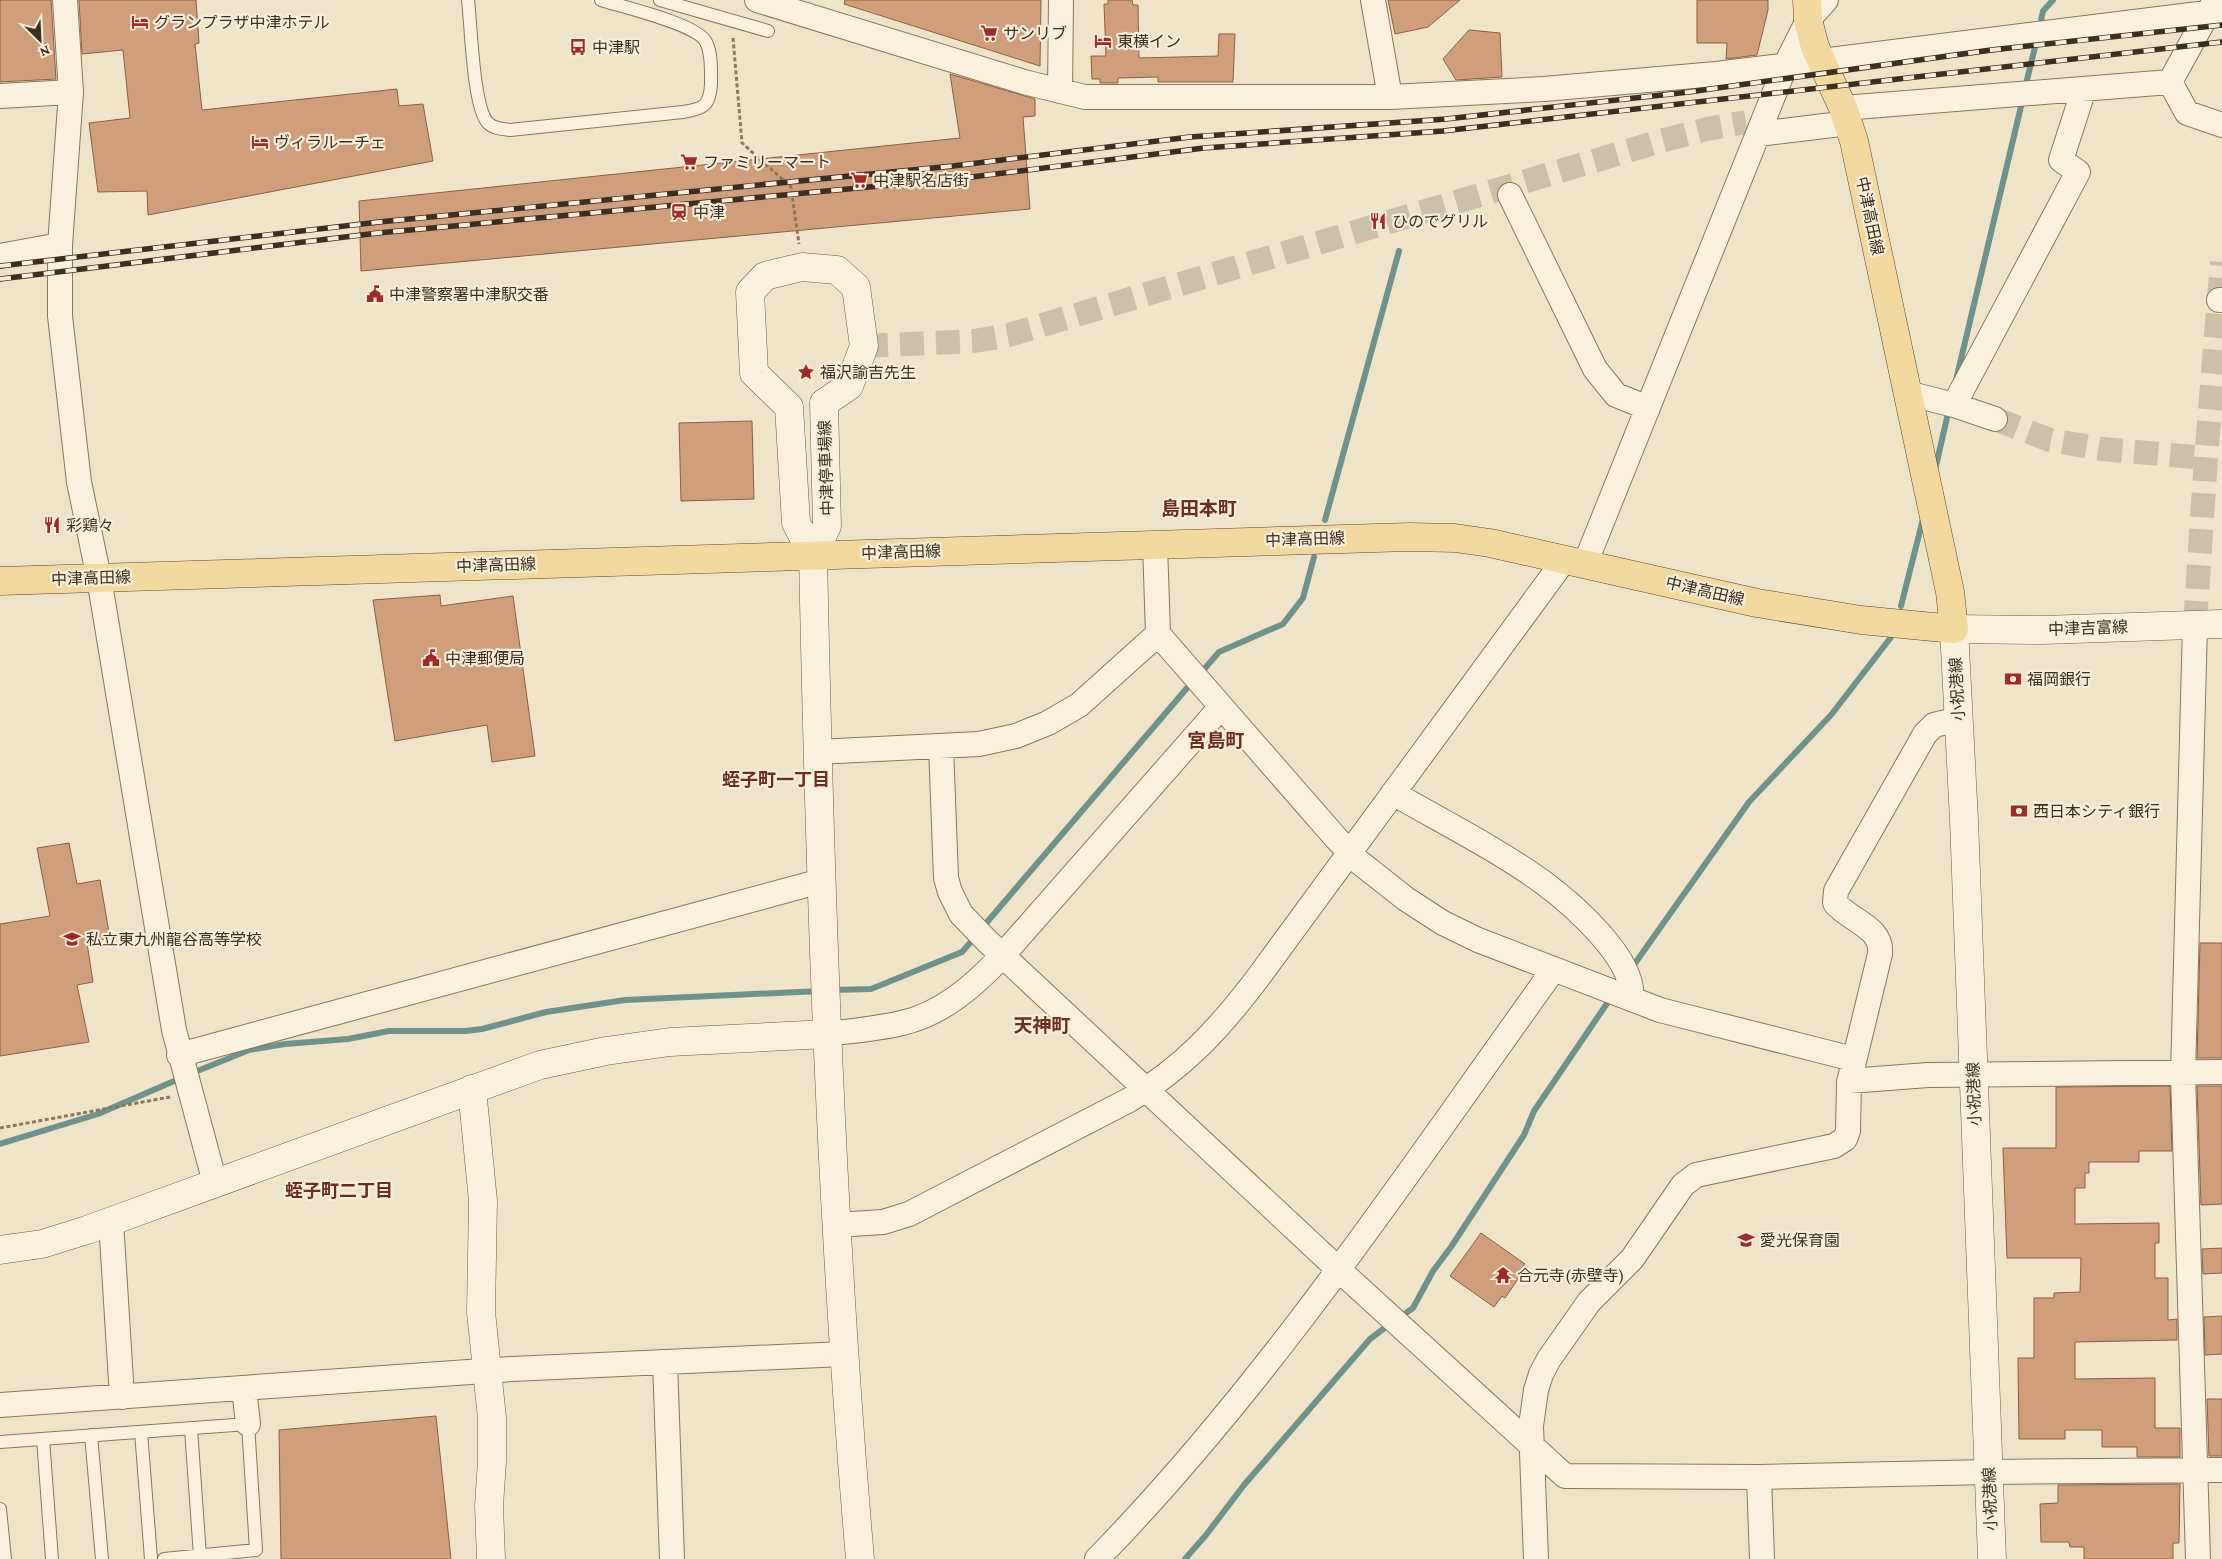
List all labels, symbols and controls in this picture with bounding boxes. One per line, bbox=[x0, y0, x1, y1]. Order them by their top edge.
hotel icon: グランプラザ中津ホテル bbox=[130, 12, 150, 32]
place label: グランプラザ中津ホテル bbox=[154, 14, 330, 31]
north arrow bbox=[15, 15, 65, 65]
supermarket icon: サンリブ bbox=[979, 23, 999, 43]
place label: サンリブ bbox=[1003, 25, 1067, 42]
hotel icon: 東横イン bbox=[1093, 31, 1113, 51]
place label: 東横イン bbox=[1117, 33, 1181, 50]
bus stop icon: 中津駅 bbox=[568, 37, 588, 57]
place label: 中津駅 bbox=[592, 39, 640, 56]
text: N bbox=[37, 43, 53, 61]
hotel icon: ヴィラルーチェ bbox=[250, 132, 270, 152]
place label: ヴィラルーチェ bbox=[274, 134, 386, 151]
supermarket icon: ファミリーマート bbox=[679, 152, 699, 172]
place label: ファミリーマート bbox=[703, 154, 831, 171]
supermarket icon: 中津駅名店街 bbox=[849, 170, 869, 190]
place label: 中津駅名店街 bbox=[873, 172, 969, 189]
street label: 中津高田線 bbox=[1853, 175, 1887, 257]
station icon: 中津 bbox=[669, 202, 689, 222]
place label: 中津 bbox=[693, 204, 725, 221]
restaurant icon: ひのでグリル bbox=[1368, 211, 1388, 231]
place label: ひのでグリル bbox=[1392, 213, 1488, 230]
public building icon: 中津警察署中津駅交番 bbox=[365, 284, 385, 304]
place label: 中津警察署中津駅交番 bbox=[389, 286, 549, 303]
place icon: 福沢諭吉先生 bbox=[796, 362, 816, 382]
place label: 福沢諭吉先生 bbox=[820, 364, 916, 381]
street label: 中津停車場線 bbox=[816, 420, 836, 516]
district label: 島田本町 bbox=[1161, 498, 1237, 519]
restaurant icon: 彩鶏々 bbox=[42, 515, 62, 535]
place label: 彩鶏々 bbox=[66, 517, 114, 534]
street label: 中津高田線 bbox=[1265, 529, 1345, 549]
street label: 中津高田線 bbox=[861, 542, 941, 562]
street label: 中津高田線 bbox=[456, 555, 536, 575]
street label: 中津高田線 bbox=[51, 568, 131, 588]
street label: 中津高田線 bbox=[1664, 574, 1746, 608]
street label: 中津吉富線 bbox=[2048, 618, 2128, 638]
public building icon: 中津郵便局 bbox=[421, 648, 441, 668]
place label: 中津郵便局 bbox=[445, 650, 525, 667]
street label: 小祝港線 bbox=[1947, 657, 1967, 721]
bank icon: 福岡銀行 bbox=[2003, 669, 2023, 689]
place label: 福岡銀行 bbox=[2027, 671, 2091, 688]
district label: 宮島町 bbox=[1187, 730, 1245, 751]
district label: 蛭子町一丁目 bbox=[722, 770, 830, 790]
bank icon: 西日本シティ銀行 bbox=[2009, 801, 2029, 821]
place label: 西日本シティ銀行 bbox=[2033, 803, 2160, 820]
school or university icon: 私立東九州龍谷高等学校 bbox=[62, 929, 82, 949]
place label: 私立東九州龍谷高等学校 bbox=[86, 931, 262, 948]
district label: 天神町 bbox=[1013, 1015, 1071, 1036]
street label: 小祝港線 bbox=[1964, 1062, 1984, 1126]
district label: 蛭子町二丁目 bbox=[285, 1181, 393, 1201]
school or university icon: 愛光保育園 bbox=[1736, 1230, 1756, 1250]
place label: 愛光保育園 bbox=[1760, 1232, 1840, 1249]
temple icon: 合元寺(赤壁寺) bbox=[1493, 1265, 1513, 1285]
place label: 合元寺(赤壁寺) bbox=[1517, 1267, 1624, 1285]
street label: 小祝港線 bbox=[1980, 1467, 2000, 1531]

